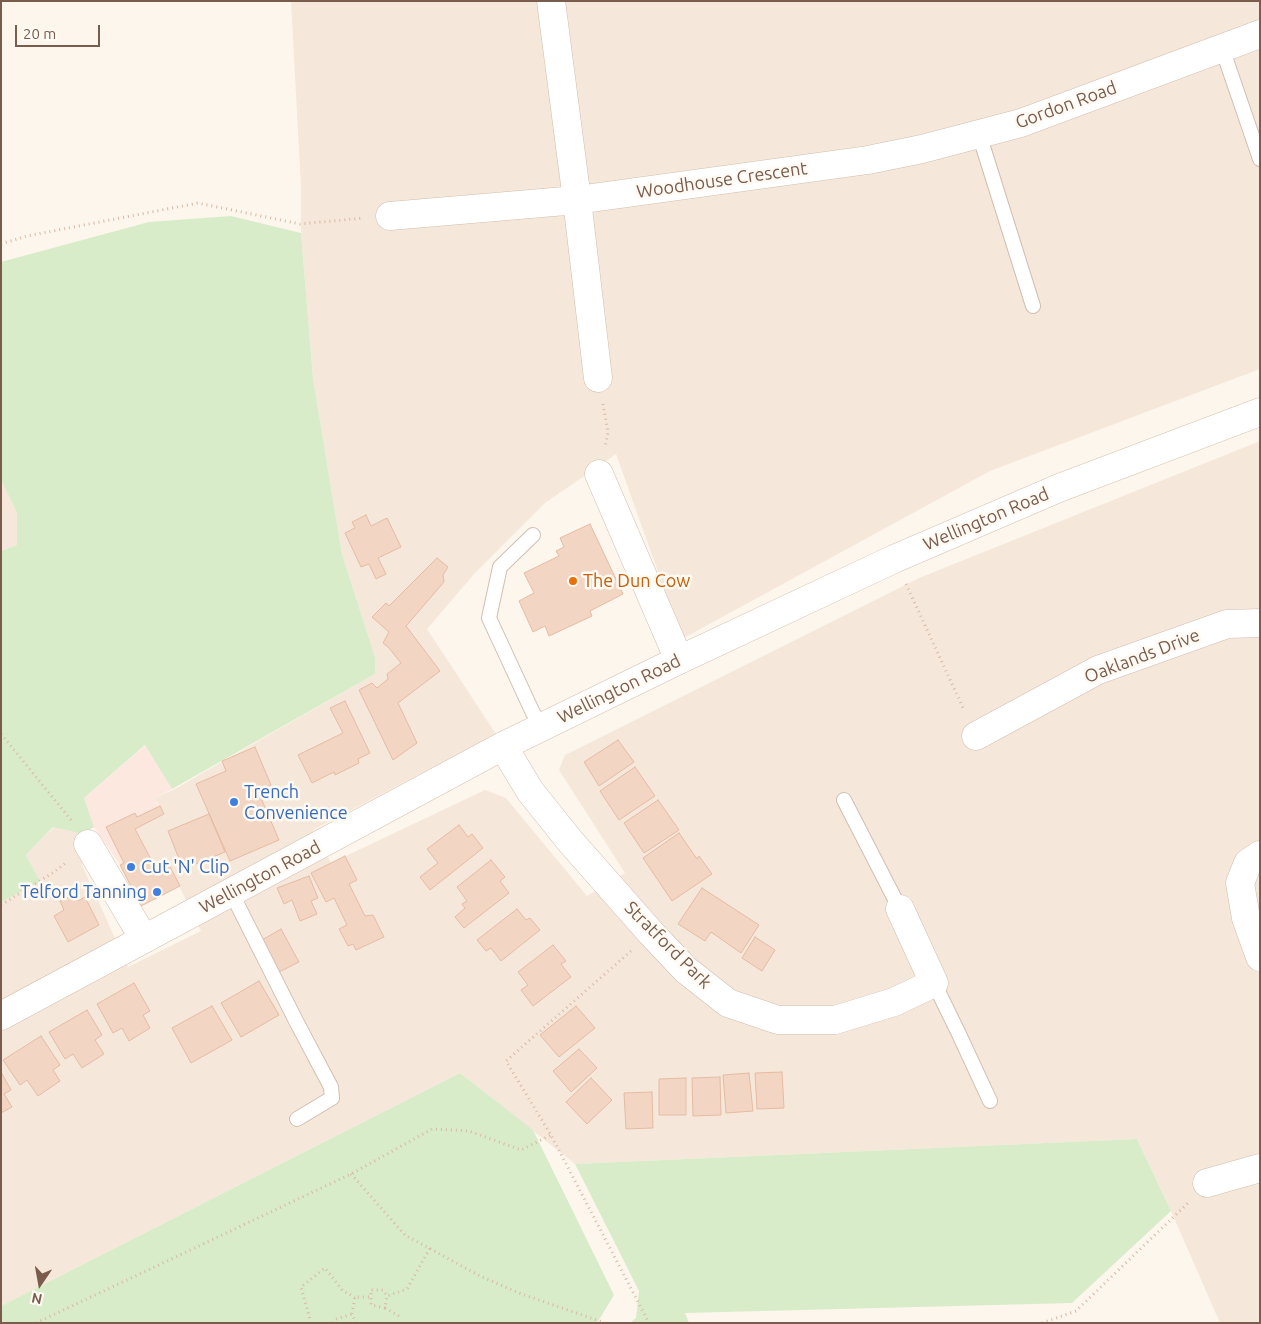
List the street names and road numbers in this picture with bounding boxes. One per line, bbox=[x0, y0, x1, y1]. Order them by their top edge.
street label: Gordon Road bbox=[1012, 77, 1120, 133]
street label: Woodhouse Crescent bbox=[635, 157, 809, 203]
street label: Wellington Road bbox=[920, 483, 1052, 555]
street label: Oaklands Drive bbox=[1081, 624, 1203, 688]
street label: Wellington Road bbox=[554, 650, 684, 728]
street label: Wellington Road bbox=[196, 836, 324, 918]
street label: Stratford Park bbox=[620, 897, 716, 993]

